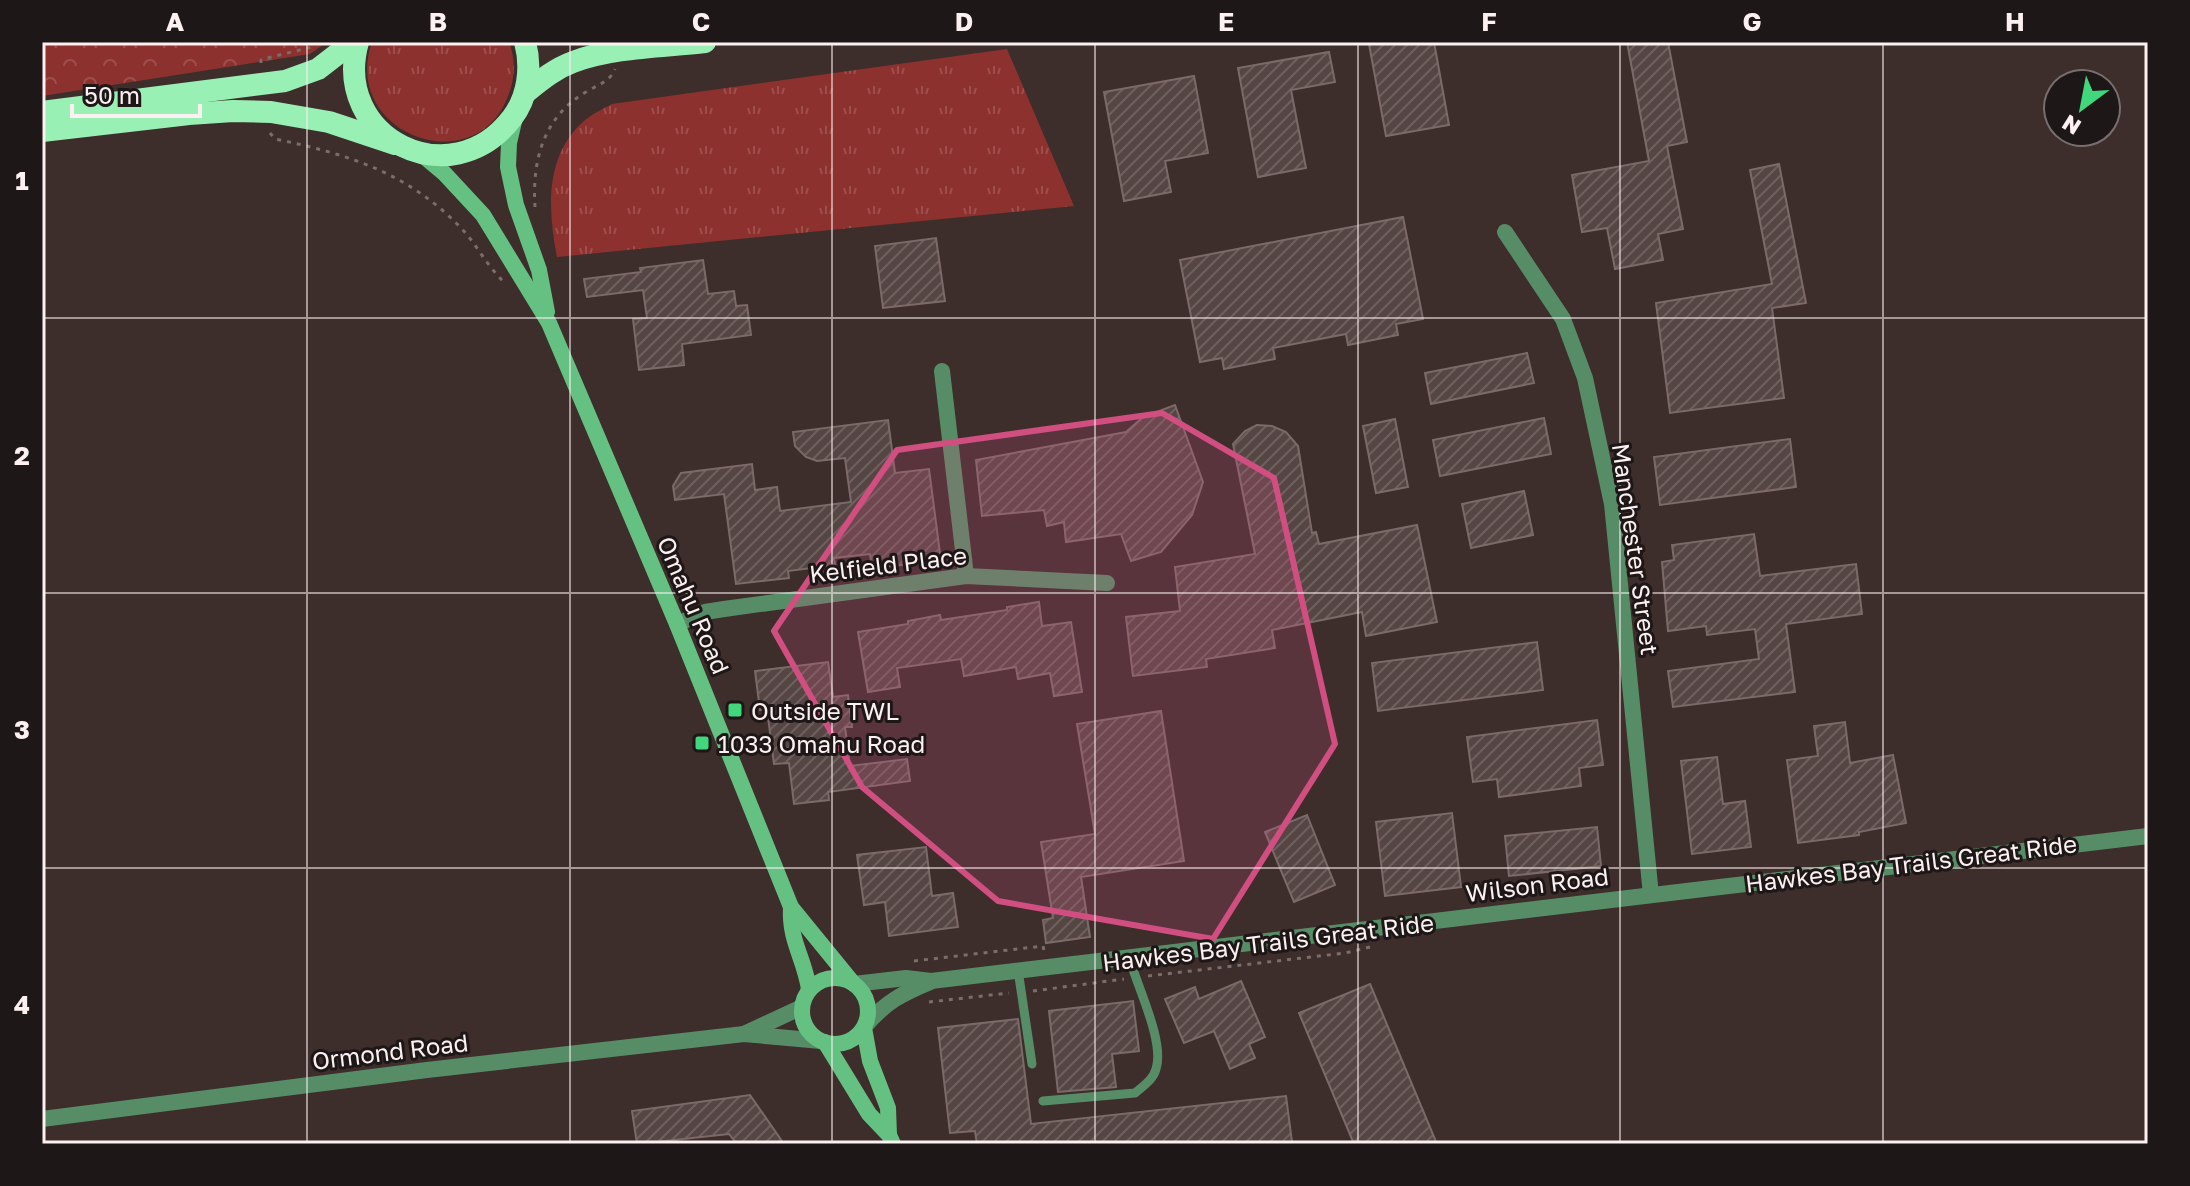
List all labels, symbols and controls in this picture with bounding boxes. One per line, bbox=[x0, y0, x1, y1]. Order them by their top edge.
text: A bbox=[166, 6, 185, 37]
text: B bbox=[429, 6, 447, 37]
text: C bbox=[692, 6, 710, 37]
text: D bbox=[955, 6, 973, 37]
text: E bbox=[1218, 6, 1234, 37]
text: F bbox=[1481, 6, 1497, 37]
text: G bbox=[1742, 6, 1762, 37]
text: H bbox=[2005, 6, 2025, 37]
scale bar bbox=[72, 68, 200, 118]
north arrow bbox=[2042, 68, 2122, 148]
text: 50 m bbox=[84, 80, 140, 109]
text: N bbox=[2057, 110, 2085, 141]
text: 1 bbox=[15, 165, 29, 196]
text: 2 bbox=[14, 440, 30, 471]
street label: Manchester Street bbox=[1607, 441, 1665, 657]
street label: Omahu Road bbox=[652, 532, 736, 678]
street label: Kelfield Place bbox=[808, 540, 968, 588]
place label: Outside TWL bbox=[751, 696, 899, 725]
marker: Outside TWL bbox=[726, 701, 744, 719]
text: 3 bbox=[14, 714, 30, 745]
place label: 1033 Omahu Road bbox=[718, 729, 925, 758]
marker: 1033 Omahu Road bbox=[693, 734, 711, 752]
street label: Hawkes Bay Trails Great Ride bbox=[1744, 828, 2078, 898]
street label: Wilson Road bbox=[1464, 861, 1610, 907]
street label: Hawkes Bay Trails Great Ride bbox=[1101, 907, 1435, 977]
text: 4 bbox=[14, 989, 30, 1020]
street label: Ormond Road bbox=[310, 1027, 470, 1075]

